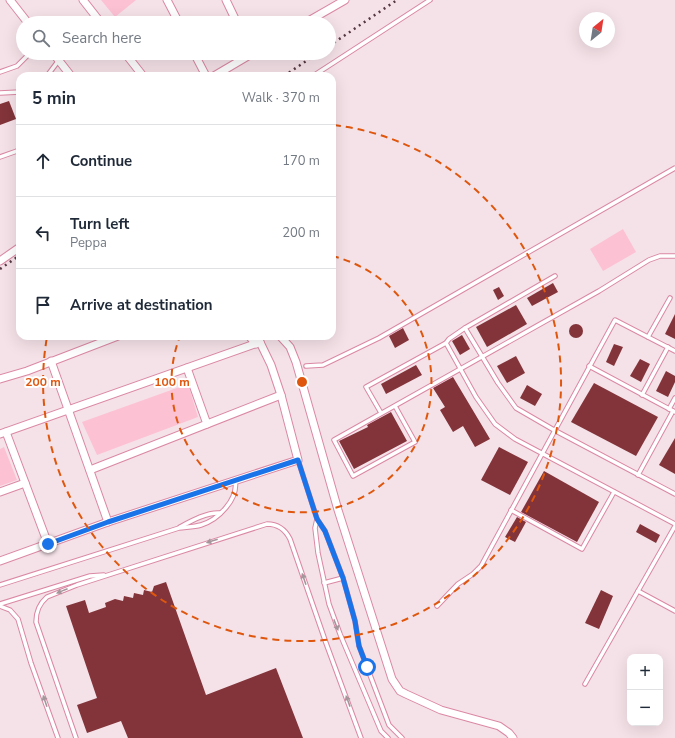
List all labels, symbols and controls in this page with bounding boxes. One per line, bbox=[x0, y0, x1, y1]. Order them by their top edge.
north arrow bbox=[579, 12, 615, 48]
search box bbox=[16, 16, 336, 60]
icon: search bbox=[30, 27, 52, 49]
text: Search here bbox=[62, 28, 142, 48]
text: 5 min bbox=[32, 87, 76, 110]
text: Walk · 370 m bbox=[242, 89, 320, 107]
icon: ahead bbox=[32, 150, 54, 172]
text: Continue bbox=[70, 151, 132, 171]
text: 170 m bbox=[282, 152, 320, 170]
text: Turn left bbox=[70, 214, 129, 234]
icon: left bbox=[32, 222, 54, 244]
text: 200 m bbox=[282, 224, 320, 242]
text: Peppa bbox=[70, 234, 107, 252]
icon: arrive bbox=[32, 294, 54, 316]
text: Arrive at destination bbox=[70, 295, 213, 315]
text: 200 m bbox=[25, 374, 61, 390]
text: 100 m bbox=[154, 374, 190, 390]
centre of rings bbox=[295, 375, 309, 389]
route end bbox=[39, 535, 57, 553]
one-way arrow bbox=[206, 539, 218, 545]
one-way arrow bbox=[301, 573, 307, 585]
one-way arrow bbox=[56, 589, 68, 595]
one-way arrow bbox=[334, 619, 340, 631]
map controls bbox=[627, 654, 663, 726]
button: + bbox=[627, 654, 663, 690]
route start bbox=[358, 658, 376, 676]
button: − bbox=[627, 690, 663, 726]
one-way arrow bbox=[41, 695, 47, 707]
one-way arrow bbox=[344, 695, 350, 707]

